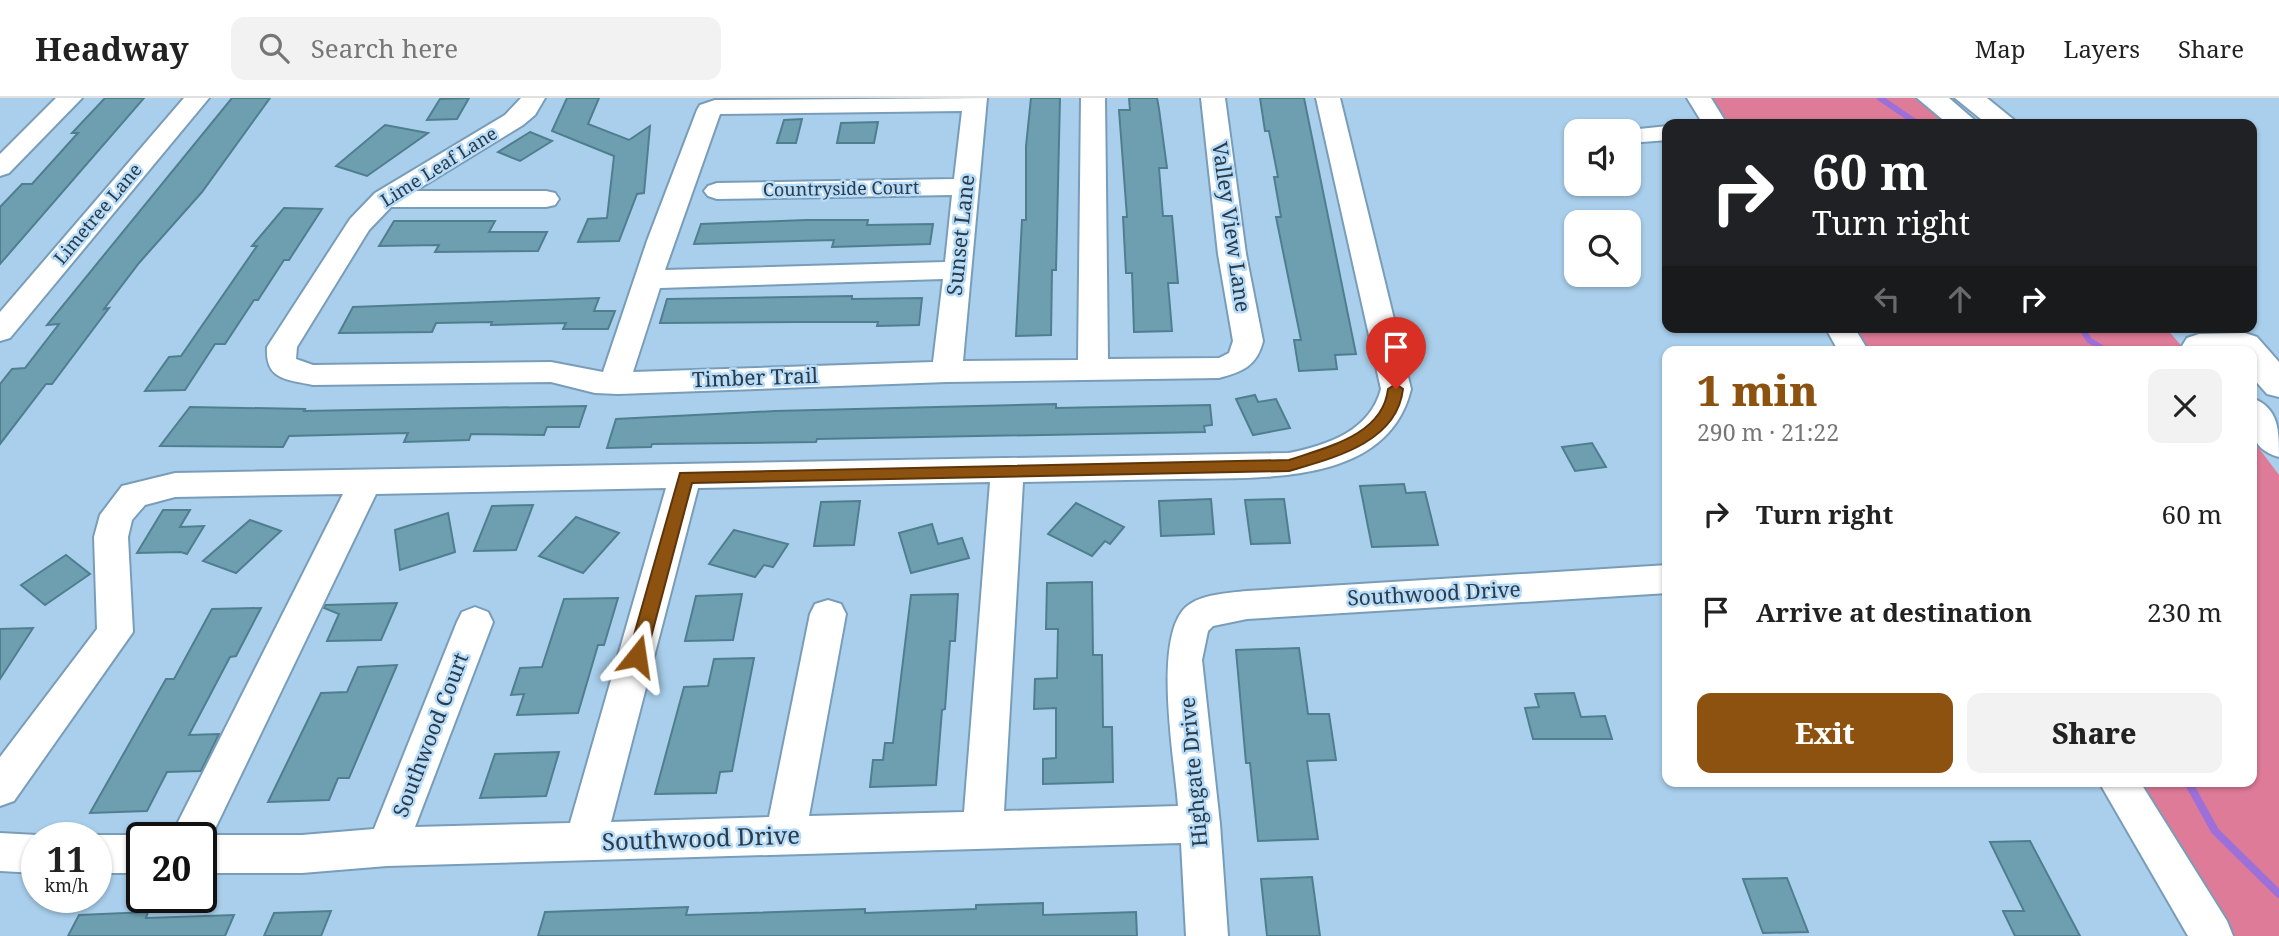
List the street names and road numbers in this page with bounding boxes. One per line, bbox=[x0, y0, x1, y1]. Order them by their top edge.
street label: Lime Leaf Lane bbox=[376, 121, 501, 212]
street label: Valley View Lane bbox=[1206, 140, 1258, 314]
street label: Limetree Lane bbox=[48, 158, 147, 269]
street label: Sunset Lane bbox=[940, 173, 980, 297]
street label: Countryside Court bbox=[763, 175, 919, 201]
street label: Timber Trail bbox=[691, 361, 819, 393]
street label: Southwood Drive bbox=[1347, 574, 1521, 612]
street label: Southwood Court bbox=[386, 648, 474, 821]
street label: Highgate Drive bbox=[1172, 696, 1214, 848]
street label: Southwood Drive bbox=[601, 818, 801, 857]

